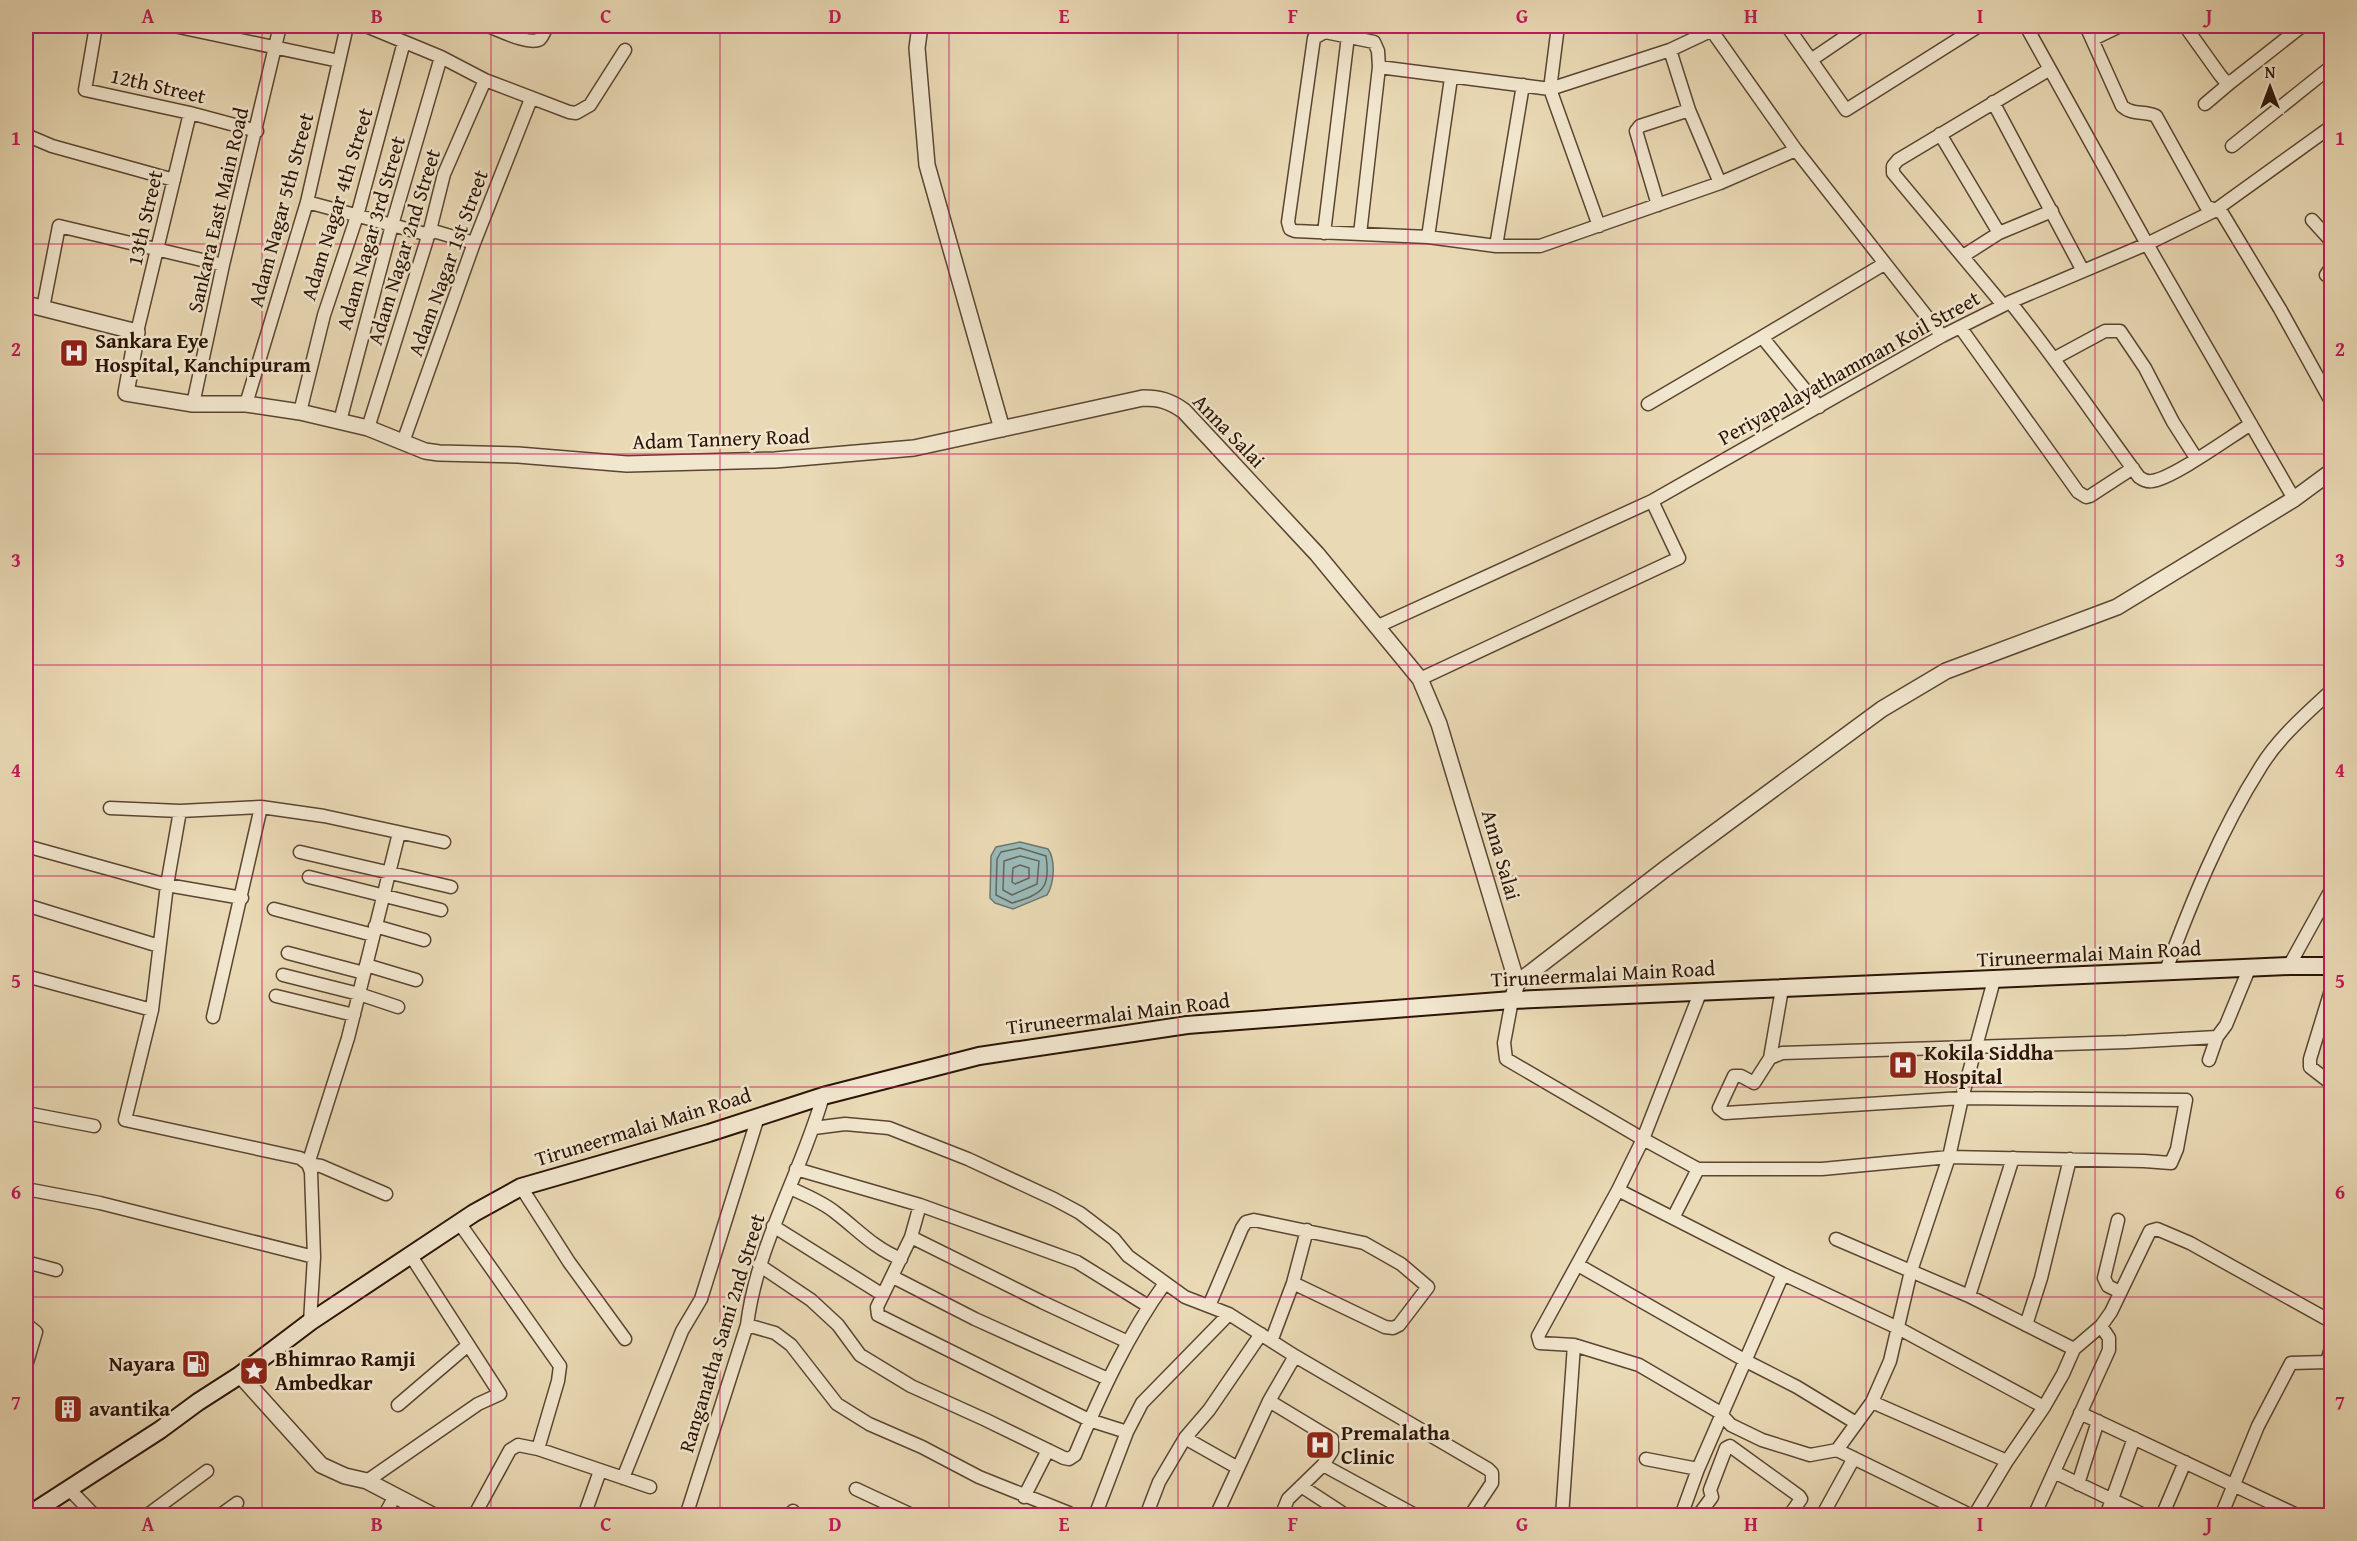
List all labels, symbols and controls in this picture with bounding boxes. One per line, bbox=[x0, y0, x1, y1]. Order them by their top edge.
text: A bbox=[142, 1, 155, 30]
text: B bbox=[371, 1, 383, 30]
text: C bbox=[600, 1, 612, 30]
text: D bbox=[828, 1, 842, 30]
text: E bbox=[1059, 1, 1070, 30]
text: F bbox=[1288, 1, 1298, 30]
text: G bbox=[1516, 1, 1528, 30]
text: H bbox=[1744, 1, 1758, 30]
text: I bbox=[1977, 1, 1983, 30]
text: J bbox=[2203, 1, 2213, 30]
north arrow bbox=[2240, 57, 2300, 117]
street label: 12th Street bbox=[107, 59, 210, 112]
text: N bbox=[2265, 60, 2276, 84]
street label: Sankara East Main Road bbox=[179, 103, 256, 316]
street label: Adam Nagar 4th Street bbox=[292, 103, 381, 304]
street label: Adam Nagar 5th Street bbox=[240, 109, 322, 310]
text: 1 bbox=[11, 123, 21, 152]
text: 1 bbox=[2335, 123, 2345, 152]
street label: Adam Nagar 3rd Street bbox=[328, 132, 413, 333]
street label: Adam Nagar 2nd Street bbox=[359, 144, 448, 349]
street label: Adam Nagar 1st Street bbox=[399, 165, 496, 360]
street label: 13th Street bbox=[118, 166, 171, 269]
street label: Periyapalayathamman Koil Street bbox=[1712, 282, 1986, 453]
place label: Sankara Eye Hospital, Kanchipuram bbox=[95, 325, 311, 380]
text: 2 bbox=[11, 334, 21, 363]
text: 2 bbox=[2335, 334, 2345, 363]
hospital icon: Sankara Eye Hospital, Kanchipuram bbox=[58, 337, 90, 369]
street label: Anna Salai bbox=[1186, 387, 1273, 475]
street label: Adam Tannery Road bbox=[632, 420, 811, 457]
text: 3 bbox=[11, 545, 21, 574]
text: 3 bbox=[2335, 545, 2345, 574]
text: 4 bbox=[11, 755, 21, 784]
text: 4 bbox=[2335, 755, 2345, 784]
street label: Anna Salai bbox=[1474, 806, 1529, 904]
street label: Tiruneermalai Main Road bbox=[1976, 932, 2203, 975]
street label: Tiruneermalai Main Road bbox=[1490, 952, 1717, 995]
text: 5 bbox=[11, 966, 21, 995]
text: 5 bbox=[2335, 966, 2345, 995]
street label: Tiruneermalai Main Road bbox=[1005, 984, 1232, 1043]
place label: Kokila Siddha Hospital bbox=[1924, 1037, 2054, 1092]
hospital icon: Kokila Siddha Hospital bbox=[1887, 1049, 1919, 1081]
street label: Tiruneermalai Main Road bbox=[531, 1079, 756, 1174]
text: 6 bbox=[11, 1177, 21, 1206]
text: 6 bbox=[2335, 1177, 2345, 1206]
street label: Ranganatha Sami 2nd Street bbox=[670, 1209, 773, 1456]
place label: Bhimrao Ramji Ambedkar bbox=[275, 1343, 416, 1398]
place label: Nayara bbox=[109, 1348, 175, 1379]
fuel station icon: Nayara bbox=[180, 1348, 212, 1380]
place icon: Bhimrao Ramji Ambedkar bbox=[238, 1355, 270, 1387]
text: 7 bbox=[11, 1387, 21, 1416]
text: 7 bbox=[2335, 1387, 2345, 1416]
building icon: avantika bbox=[52, 1393, 84, 1425]
place label: avantika bbox=[89, 1393, 170, 1424]
place label: Premalatha Clinic bbox=[1341, 1417, 1450, 1472]
hospital icon: Premalatha Clinic bbox=[1304, 1429, 1336, 1461]
text: A bbox=[142, 1509, 155, 1538]
text: B bbox=[371, 1509, 383, 1538]
text: C bbox=[600, 1509, 612, 1538]
text: D bbox=[828, 1509, 842, 1538]
text: E bbox=[1059, 1509, 1070, 1538]
text: F bbox=[1288, 1509, 1298, 1538]
text: G bbox=[1516, 1509, 1528, 1538]
text: H bbox=[1744, 1509, 1758, 1538]
text: I bbox=[1977, 1509, 1983, 1538]
text: J bbox=[2203, 1509, 2213, 1538]

